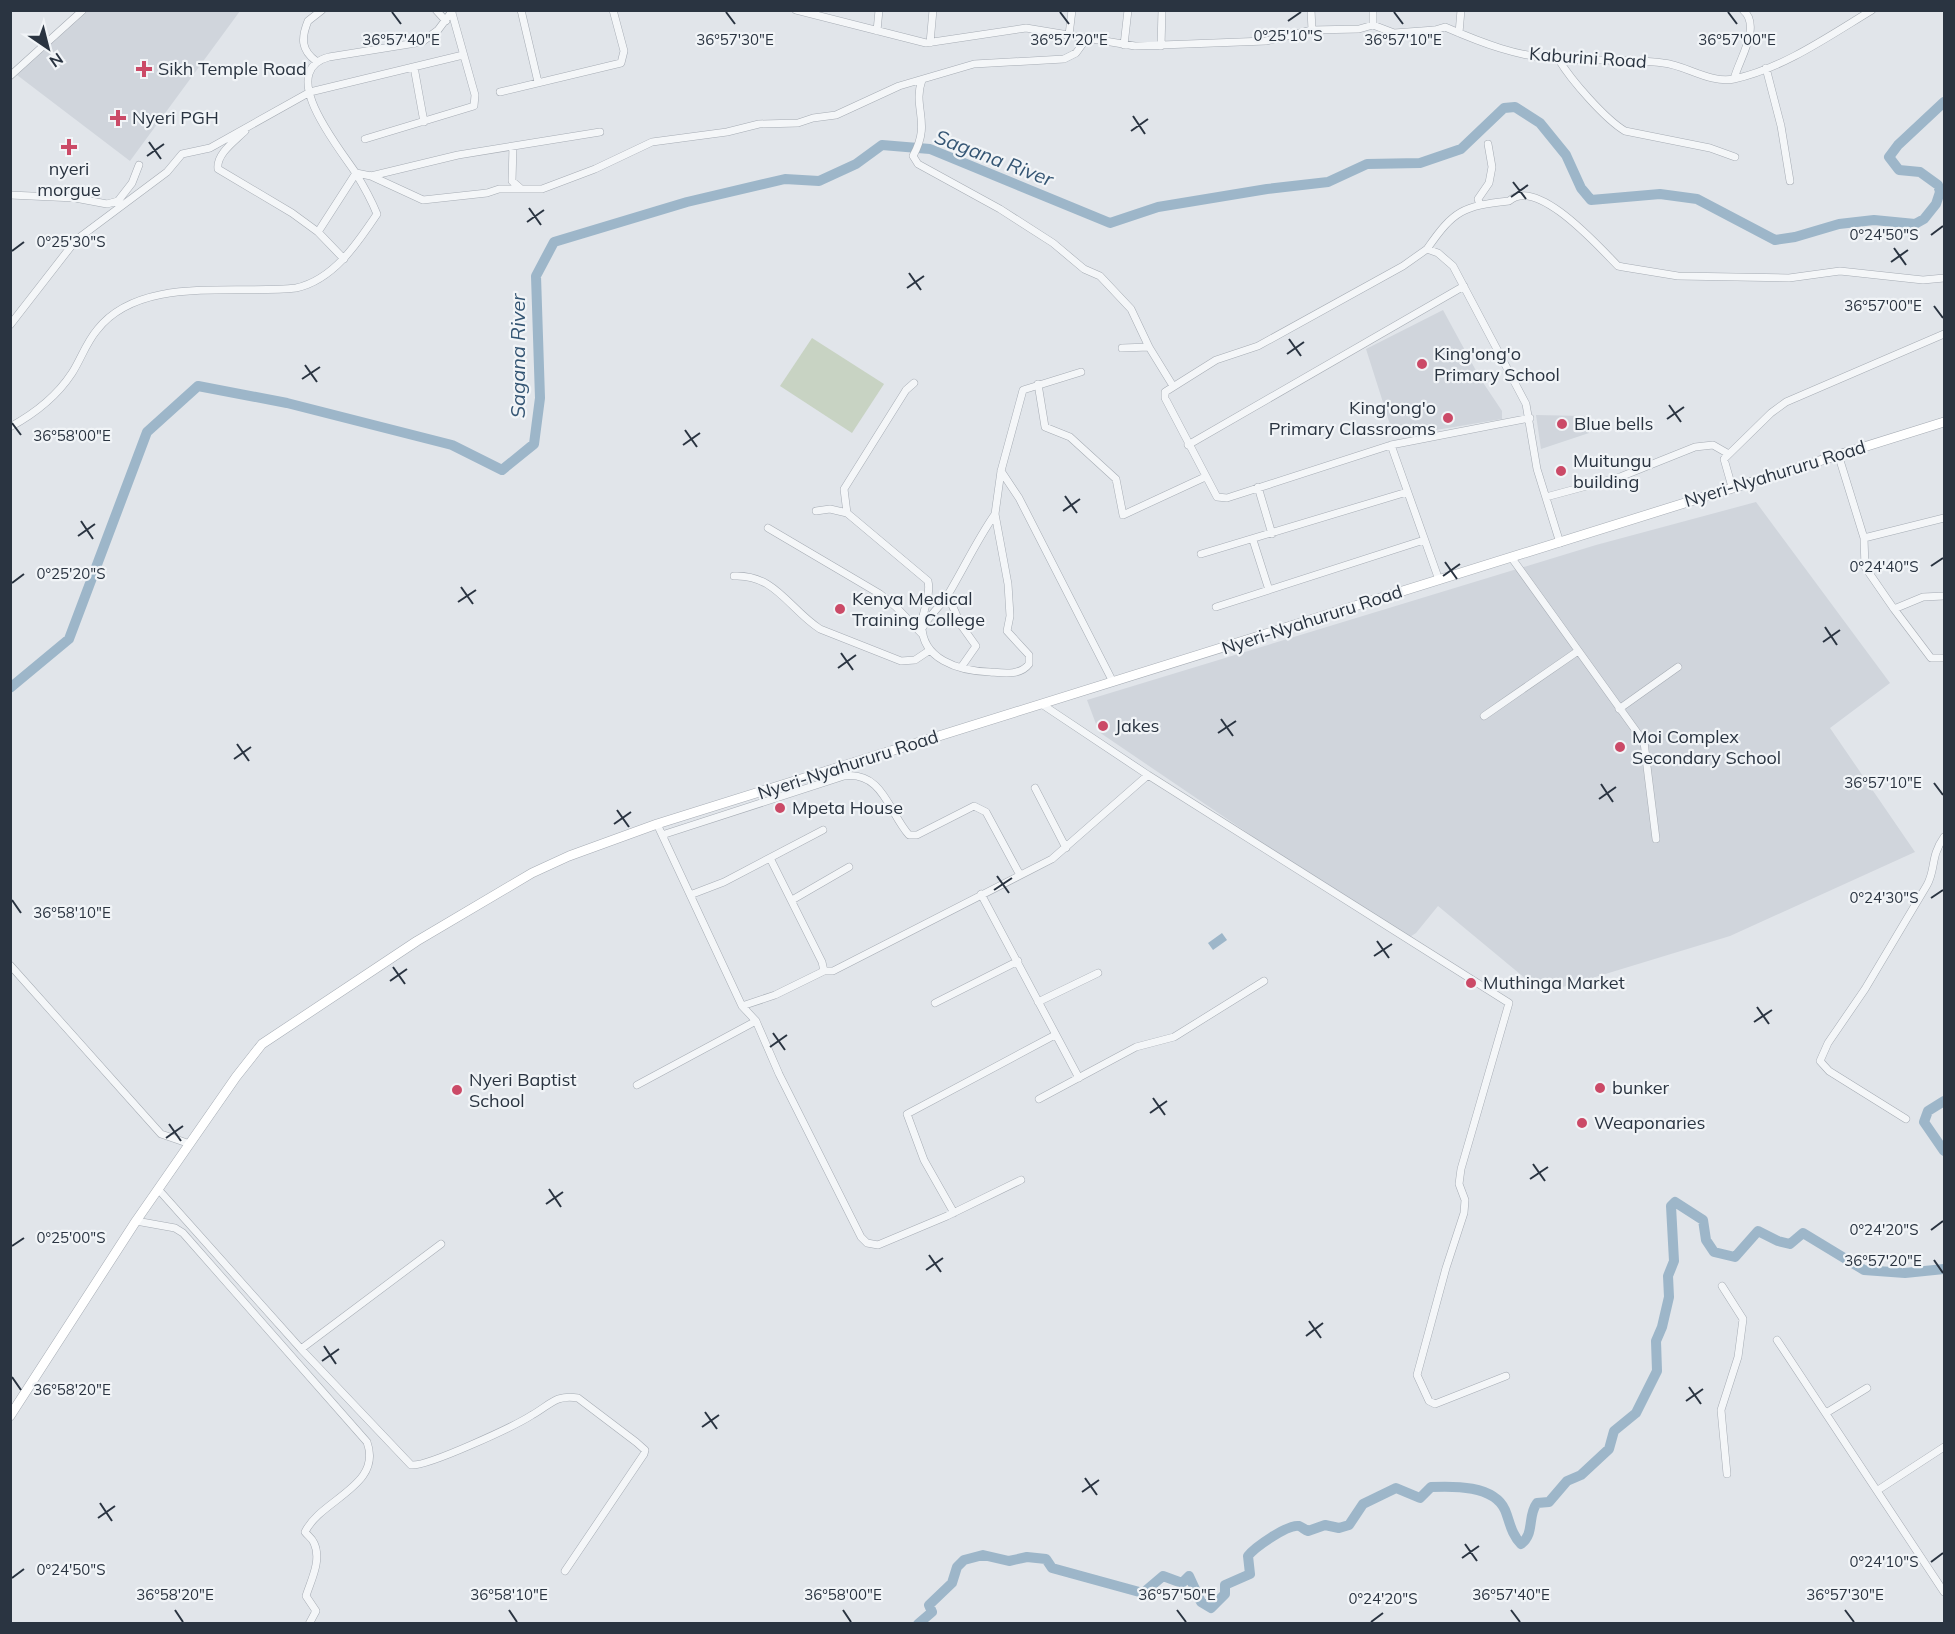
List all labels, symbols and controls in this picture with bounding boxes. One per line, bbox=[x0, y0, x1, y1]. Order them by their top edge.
north arrow bbox=[18, 18, 78, 78]
text: 0°25'10"S bbox=[1253, 26, 1323, 45]
text: 36°57'40"E bbox=[362, 30, 440, 49]
text: 36°57'30"E bbox=[696, 30, 774, 49]
text: 36°57'20"E bbox=[1030, 30, 1108, 49]
text: 36°57'10"E bbox=[1364, 30, 1442, 49]
text: 36°57'00"E bbox=[1698, 30, 1776, 49]
street label: Kaburini Road bbox=[1528, 42, 1648, 73]
text: N bbox=[46, 49, 67, 72]
place label: Sikh Temple Road bbox=[158, 57, 307, 80]
marker: Sikh Temple Road bbox=[135, 60, 153, 78]
place label: Nyeri PGH bbox=[132, 106, 219, 129]
marker: Nyeri PGH bbox=[109, 109, 127, 127]
water label: Sagana River bbox=[931, 124, 1058, 192]
marker: nyeri morgue bbox=[60, 138, 78, 156]
place label: nyeri morgue bbox=[37, 157, 101, 201]
text: 0°24'50"S bbox=[1849, 225, 1919, 244]
text: 0°25'30"S bbox=[36, 232, 106, 251]
water label: Sagana River bbox=[505, 293, 530, 418]
text: 36°57'00"E bbox=[1844, 296, 1922, 315]
place label: King'ong'o Primary School bbox=[1434, 342, 1560, 386]
marker: King'ong'o Primary School bbox=[1415, 357, 1429, 371]
place label: King'ong'o Primary Classrooms bbox=[1269, 396, 1436, 440]
marker: King'ong'o Primary Classrooms bbox=[1441, 411, 1455, 425]
place label: Blue bells bbox=[1574, 412, 1654, 435]
marker: Blue bells bbox=[1555, 417, 1569, 431]
text: 36°58'00"E bbox=[33, 426, 111, 445]
street label: Nyeri-Nyahururu Road bbox=[1681, 435, 1868, 512]
place label: Muitungu building bbox=[1573, 449, 1652, 493]
marker: Muitungu building bbox=[1554, 464, 1568, 478]
text: 0°24'40"S bbox=[1849, 557, 1919, 576]
text: 0°25'20"S bbox=[36, 564, 106, 583]
street label: Nyeri-Nyahururu Road bbox=[1219, 579, 1405, 660]
place label: Kenya Medical Training College bbox=[852, 587, 985, 631]
marker: Kenya Medical Training College bbox=[833, 602, 847, 616]
place label: Jakes bbox=[1115, 714, 1160, 737]
marker: Jakes bbox=[1096, 719, 1110, 733]
street label: Nyeri-Nyahururu Road bbox=[755, 724, 941, 805]
place label: Moi Complex Secondary School bbox=[1632, 725, 1781, 769]
marker: Moi Complex Secondary School bbox=[1613, 740, 1627, 754]
text: 36°57'10"E bbox=[1844, 773, 1922, 792]
place label: Mpeta House bbox=[792, 796, 903, 819]
marker: Mpeta House bbox=[773, 801, 787, 815]
text: 0°24'30"S bbox=[1849, 888, 1919, 907]
text: 36°58'10"E bbox=[33, 903, 111, 922]
place label: Muthinga Market bbox=[1483, 971, 1625, 994]
marker: Muthinga Market bbox=[1464, 976, 1478, 990]
place label: Nyeri Baptist School bbox=[469, 1068, 577, 1112]
place label: bunker bbox=[1612, 1076, 1670, 1099]
marker: bunker bbox=[1593, 1081, 1607, 1095]
marker: Nyeri Baptist School bbox=[450, 1083, 464, 1097]
place label: Weaponaries bbox=[1594, 1111, 1706, 1134]
marker: Weaponaries bbox=[1575, 1116, 1589, 1130]
text: 0°24'20"S bbox=[1849, 1220, 1919, 1239]
text: 0°25'00"S bbox=[36, 1228, 106, 1247]
text: 36°57'20"E bbox=[1844, 1251, 1922, 1270]
text: 36°58'20"E bbox=[33, 1380, 111, 1399]
text: 0°24'10"S bbox=[1849, 1552, 1919, 1571]
text: 0°24'50"S bbox=[36, 1560, 106, 1579]
text: 36°58'20"E bbox=[136, 1585, 214, 1604]
text: 36°58'10"E bbox=[470, 1585, 548, 1604]
text: 36°58'00"E bbox=[804, 1585, 882, 1604]
text: 36°57'50"E bbox=[1138, 1585, 1216, 1604]
text: 36°57'40"E bbox=[1472, 1585, 1550, 1604]
text: 36°57'30"E bbox=[1806, 1585, 1884, 1604]
text: 0°24'20"S bbox=[1348, 1589, 1418, 1608]

